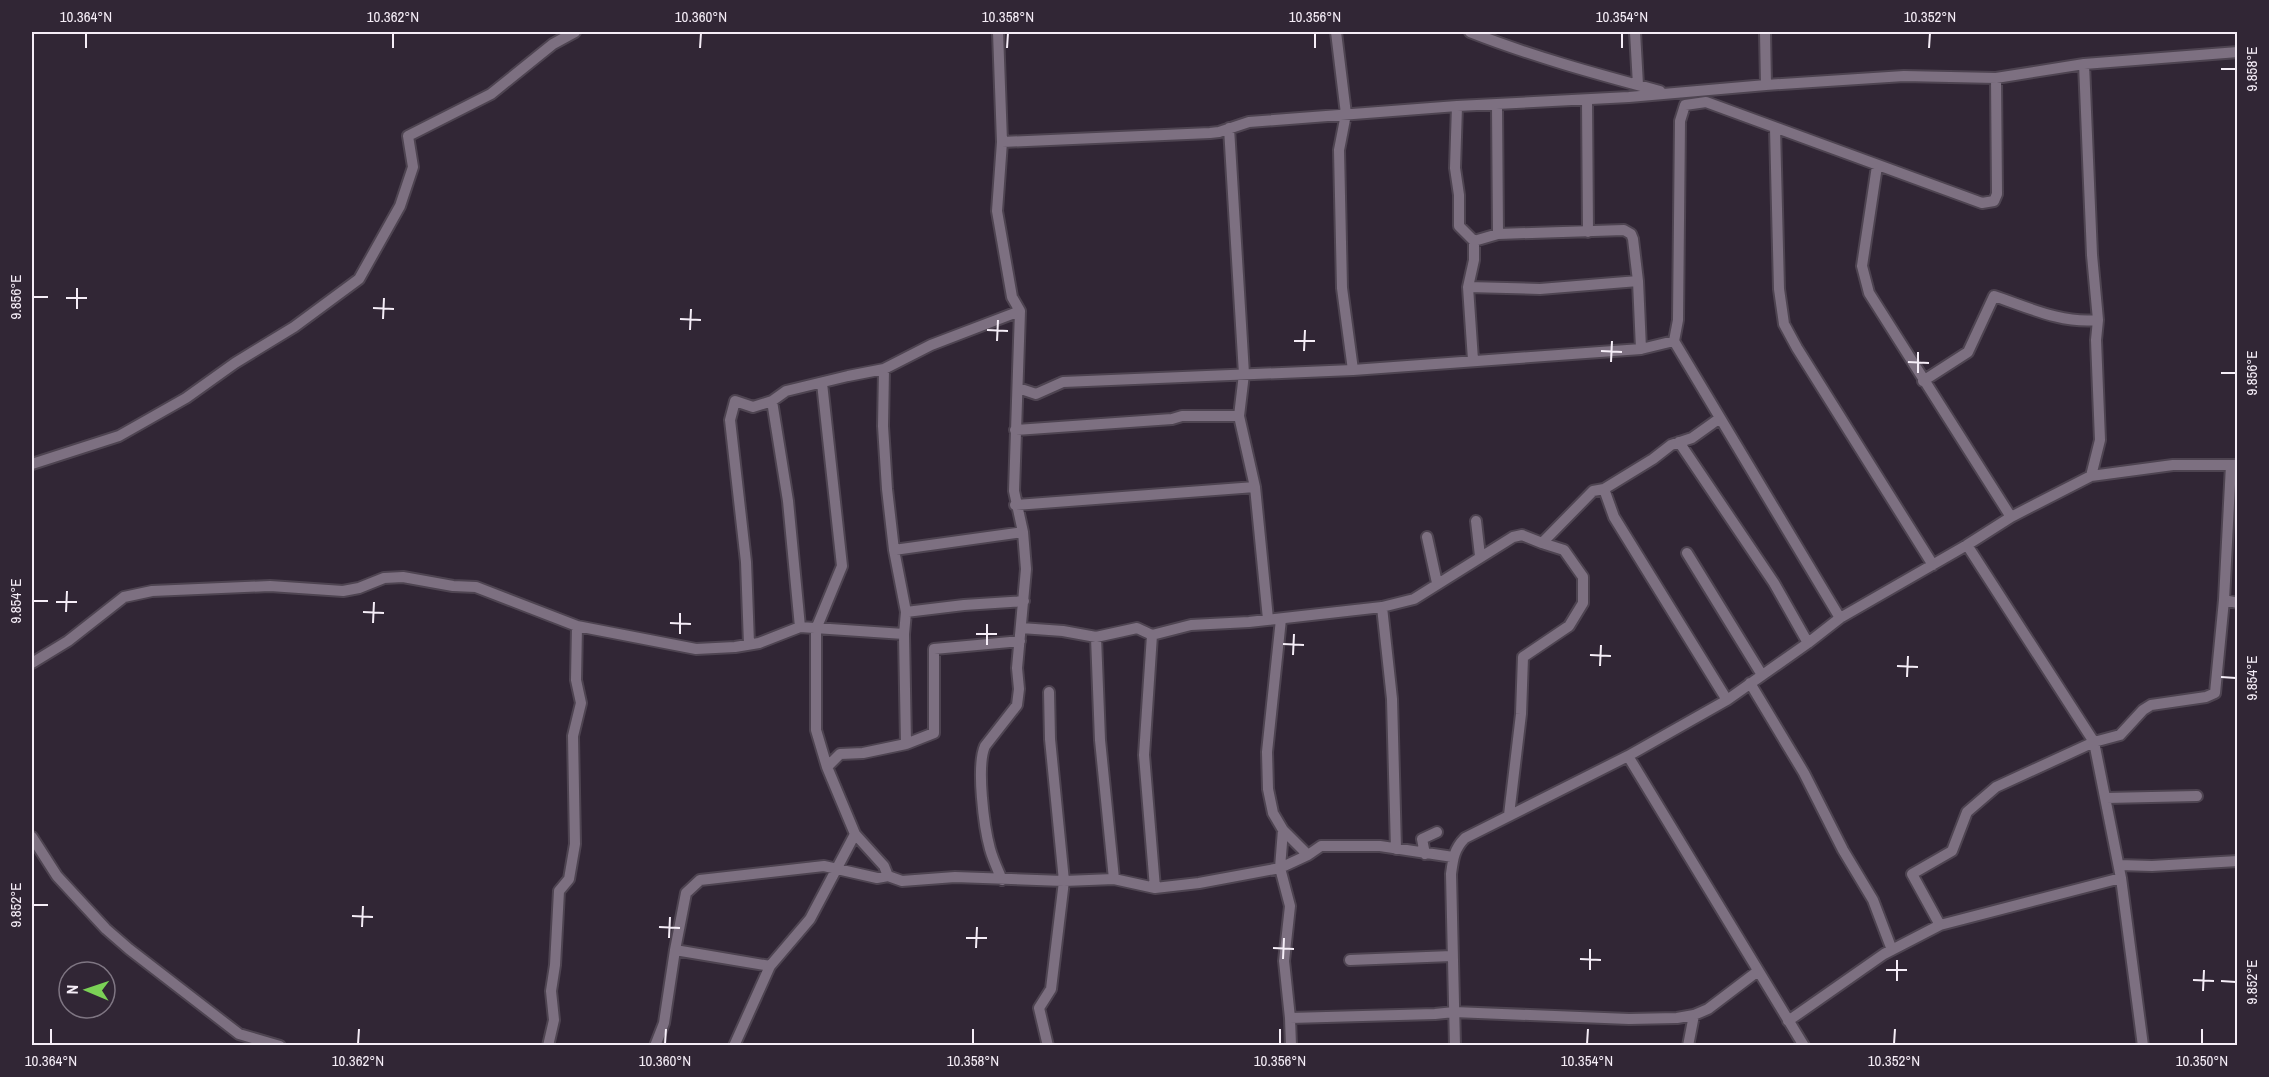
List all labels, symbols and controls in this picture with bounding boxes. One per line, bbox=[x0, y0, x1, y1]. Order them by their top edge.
text: 10.364°N bbox=[60, 6, 112, 27]
text: 10.362°N bbox=[367, 6, 419, 27]
text: 10.360°N bbox=[675, 6, 727, 27]
text: 10.358°N bbox=[982, 6, 1034, 27]
text: 10.356°N bbox=[1289, 6, 1341, 27]
text: 10.354°N bbox=[1596, 6, 1648, 27]
text: 10.352°N bbox=[1904, 6, 1956, 27]
text: 9.858°E bbox=[2241, 47, 2262, 92]
text: 9.856°E bbox=[5, 275, 26, 320]
text: 9.856°E bbox=[2241, 351, 2262, 396]
text: 9.854°E bbox=[5, 579, 26, 624]
text: 9.854°E bbox=[2241, 656, 2262, 701]
text: 9.852°E bbox=[5, 883, 26, 928]
north arrow bbox=[57, 960, 117, 1020]
text: 9.852°E bbox=[2241, 960, 2262, 1005]
text: N bbox=[61, 984, 83, 995]
text: 10.364°N bbox=[25, 1050, 77, 1071]
text: 10.362°N bbox=[332, 1050, 384, 1071]
text: 10.360°N bbox=[639, 1050, 691, 1071]
text: 10.358°N bbox=[947, 1050, 999, 1071]
text: 10.356°N bbox=[1254, 1050, 1306, 1071]
text: 10.354°N bbox=[1561, 1050, 1613, 1071]
text: 10.352°N bbox=[1868, 1050, 1920, 1071]
text: 10.350°N bbox=[2176, 1050, 2228, 1071]

